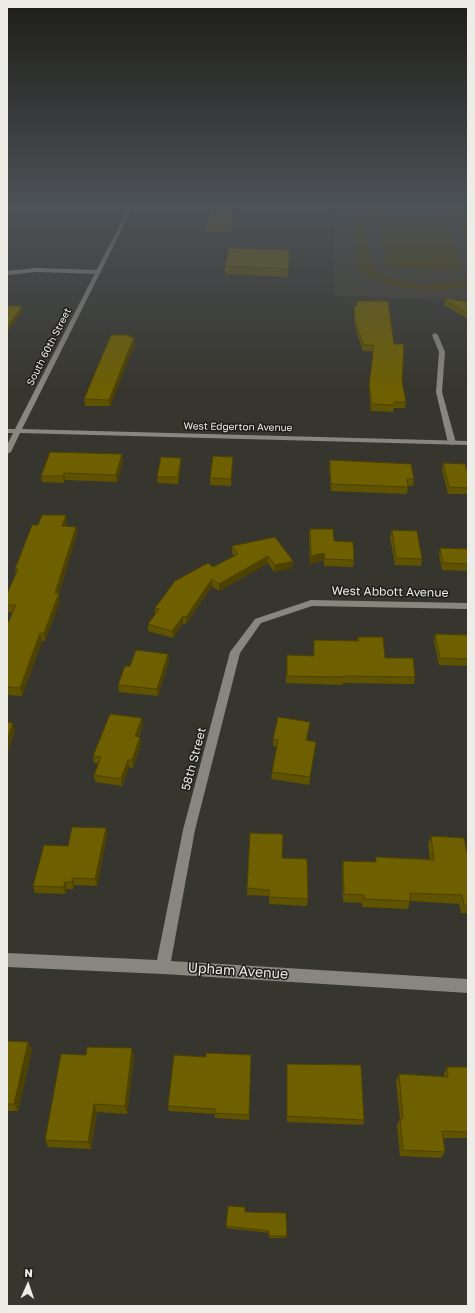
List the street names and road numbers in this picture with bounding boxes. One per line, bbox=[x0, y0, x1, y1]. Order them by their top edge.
street label: South 60th Street bbox=[24, 306, 74, 388]
street label: West Edgerton Avenue bbox=[183, 420, 293, 434]
street label: West Abbott Avenue bbox=[331, 584, 449, 600]
street label: 58th Street bbox=[179, 726, 209, 792]
street label: Upham Avenue bbox=[187, 959, 289, 983]

